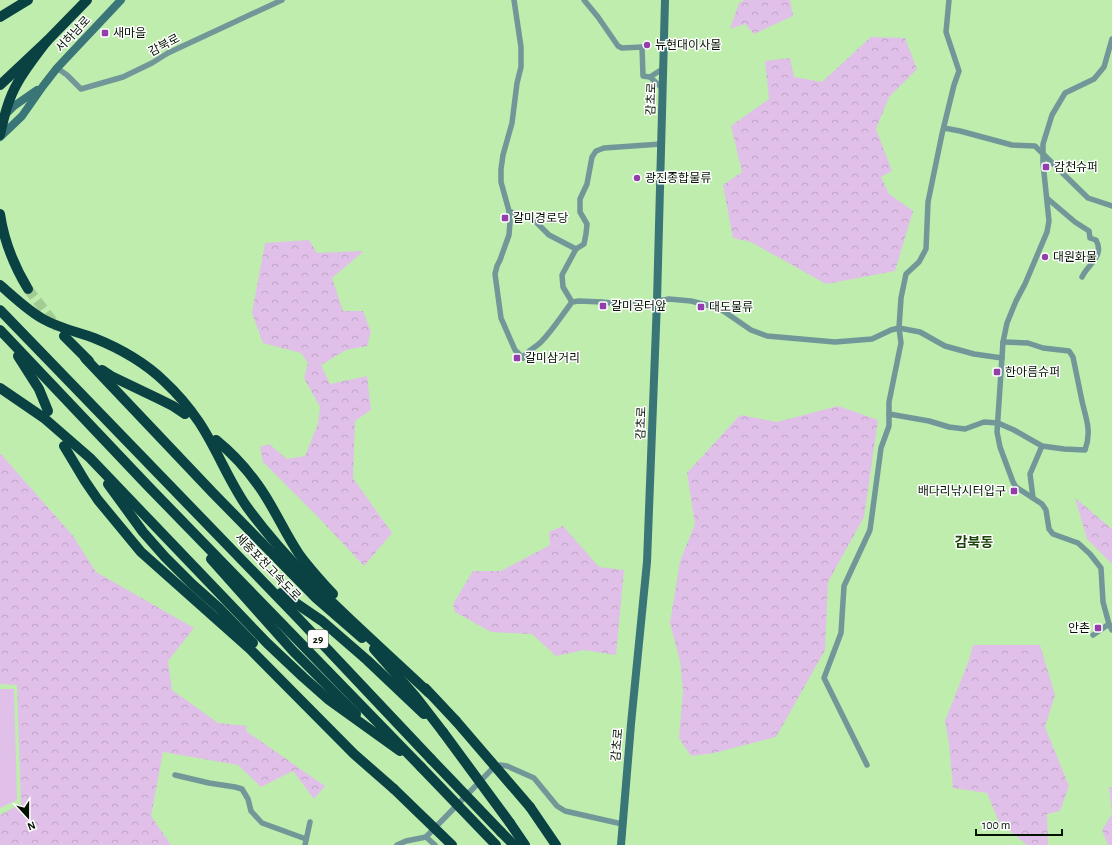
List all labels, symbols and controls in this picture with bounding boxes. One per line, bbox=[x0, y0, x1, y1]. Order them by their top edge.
street label: 서하남로 bbox=[54, 14, 92, 54]
place label: 새마을 bbox=[113, 27, 146, 39]
marker: 새마을 bbox=[100, 28, 110, 38]
street label: 감북로 bbox=[147, 32, 181, 58]
place label: 뉴현대이사몰 bbox=[655, 38, 721, 51]
marker: 뉴현대이사몰 bbox=[642, 40, 652, 50]
street label: 감초로 bbox=[644, 82, 658, 116]
place label: 감천슈퍼 bbox=[1054, 160, 1098, 173]
marker: 감천슈퍼 bbox=[1041, 162, 1051, 172]
place label: 광진종합물류 bbox=[645, 172, 711, 184]
marker: 광진종합물류 bbox=[632, 173, 642, 183]
place label: 갈미경로당 bbox=[513, 212, 568, 224]
marker: 갈미경로당 bbox=[500, 213, 510, 223]
place label: 대원화물 bbox=[1053, 251, 1097, 263]
marker: 대원화물 bbox=[1040, 252, 1050, 262]
place label: 갈미공터앞 bbox=[611, 300, 666, 312]
marker: 갈미공터앞 bbox=[598, 301, 608, 311]
place label: 대도물류 bbox=[709, 301, 753, 313]
marker: 대도물류 bbox=[696, 302, 706, 312]
place label: 갈미삼거리 bbox=[525, 352, 580, 364]
marker: 갈미삼거리 bbox=[512, 353, 522, 363]
place label: 한아름슈퍼 bbox=[1005, 366, 1060, 378]
marker: 한아름슈퍼 bbox=[992, 367, 1002, 377]
street label: 감초로 bbox=[634, 406, 648, 440]
place label: 배다리낚시터입구 bbox=[918, 485, 1006, 497]
marker: 배다리낚시터입구 bbox=[1009, 486, 1019, 496]
street label: 세종포천고속도로 bbox=[233, 530, 304, 603]
district label: 감북동 bbox=[955, 535, 993, 550]
place label: 안촌 bbox=[1068, 622, 1090, 634]
marker: 안촌 bbox=[1093, 623, 1103, 633]
road number: 29 bbox=[308, 630, 328, 648]
street label: 감초로 bbox=[610, 728, 624, 762]
north arrow bbox=[8, 797, 48, 837]
scale bar bbox=[976, 811, 1062, 837]
text: N bbox=[26, 819, 37, 832]
text: 100 m bbox=[982, 819, 1010, 831]

